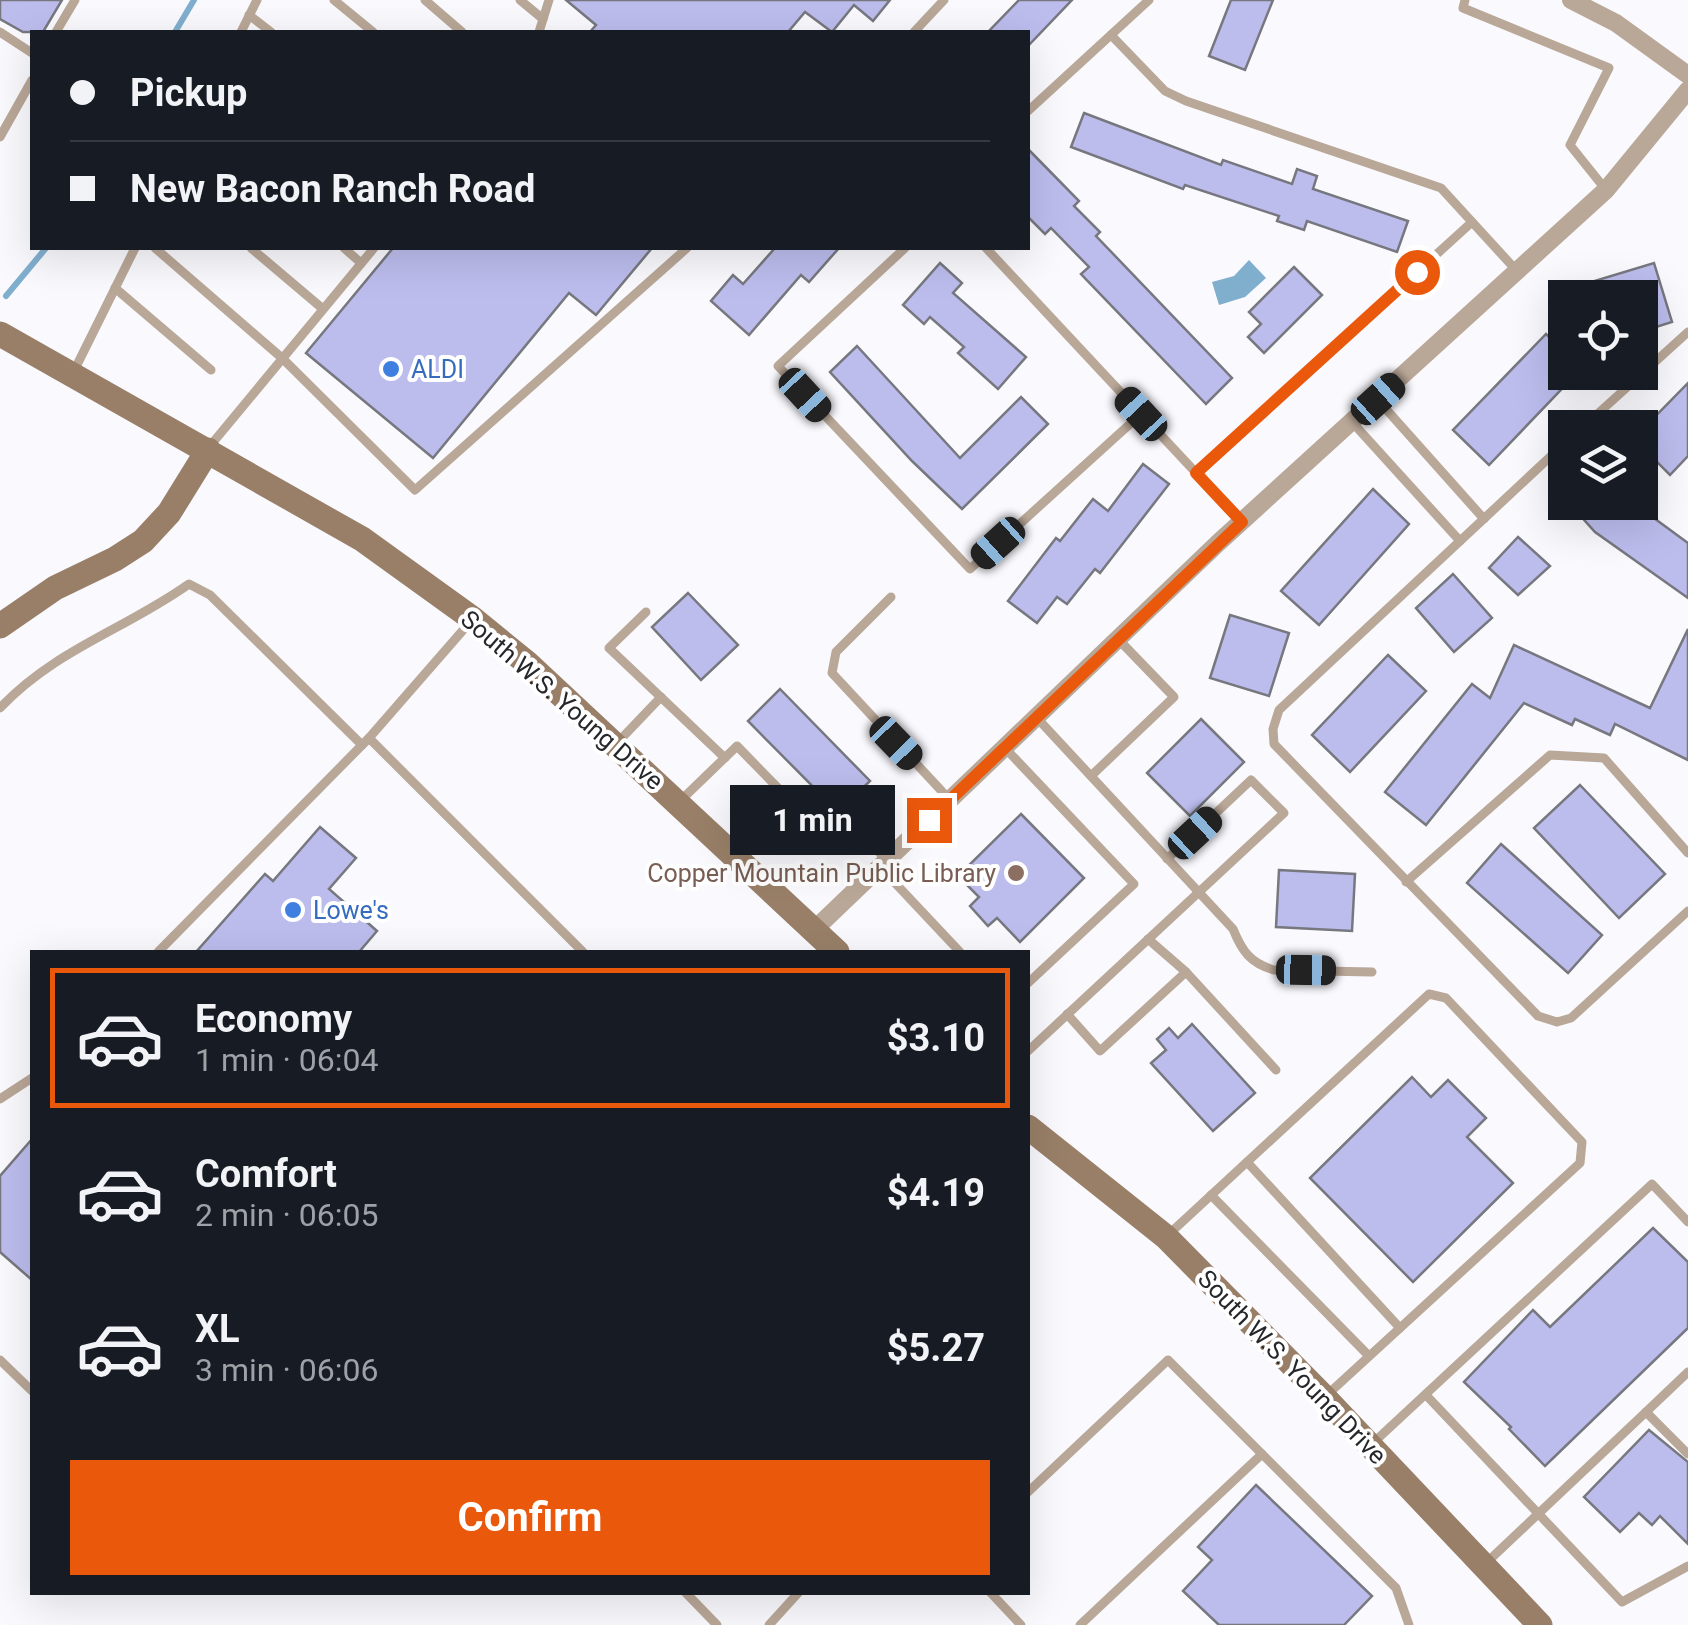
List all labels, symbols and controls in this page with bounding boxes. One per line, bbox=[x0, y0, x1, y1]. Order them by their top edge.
text: Pickup bbox=[130, 71, 247, 115]
text: New Bacon Ranch Road bbox=[130, 167, 535, 211]
route start bbox=[1395, 250, 1440, 295]
map controls bbox=[1548, 280, 1658, 520]
button: locate bbox=[1548, 280, 1658, 390]
place label: ALDI bbox=[411, 355, 464, 384]
marker: ALDI bbox=[380, 358, 402, 380]
car bbox=[774, 363, 836, 427]
car bbox=[1346, 368, 1410, 430]
car bbox=[1110, 382, 1172, 446]
button: layers bbox=[1548, 410, 1658, 520]
car bbox=[966, 512, 1030, 574]
street label: South W.S. Young Drive bbox=[455, 604, 669, 796]
car bbox=[864, 711, 928, 775]
callout: 1 min bbox=[729, 785, 894, 855]
route end bbox=[907, 798, 952, 843]
text: 1 min bbox=[772, 801, 853, 839]
car bbox=[1163, 802, 1227, 864]
place label: Copper Mountain Public Library bbox=[647, 859, 996, 888]
marker: Copper Mountain Public Library bbox=[1005, 862, 1027, 884]
place label: Lowe's bbox=[313, 896, 389, 925]
marker: Lowe's bbox=[282, 899, 304, 921]
car bbox=[1276, 954, 1336, 986]
icon: car bbox=[75, 993, 165, 1083]
text: Economy bbox=[195, 997, 352, 1041]
text: $3.10 bbox=[887, 1016, 985, 1060]
text: 1 min · 06:04 bbox=[195, 1041, 378, 1079]
icon: car bbox=[75, 1148, 165, 1238]
text: Comfort bbox=[195, 1152, 337, 1196]
text: $4.19 bbox=[887, 1171, 985, 1215]
text: 2 min · 06:05 bbox=[195, 1196, 378, 1234]
street label: South W.S. Young Drive bbox=[1192, 1264, 1392, 1470]
icon: car bbox=[75, 1303, 165, 1393]
text: XL bbox=[195, 1307, 240, 1351]
text: $5.27 bbox=[887, 1326, 985, 1370]
text: 3 min · 06:06 bbox=[195, 1351, 378, 1389]
button: Confirm bbox=[70, 1460, 990, 1575]

